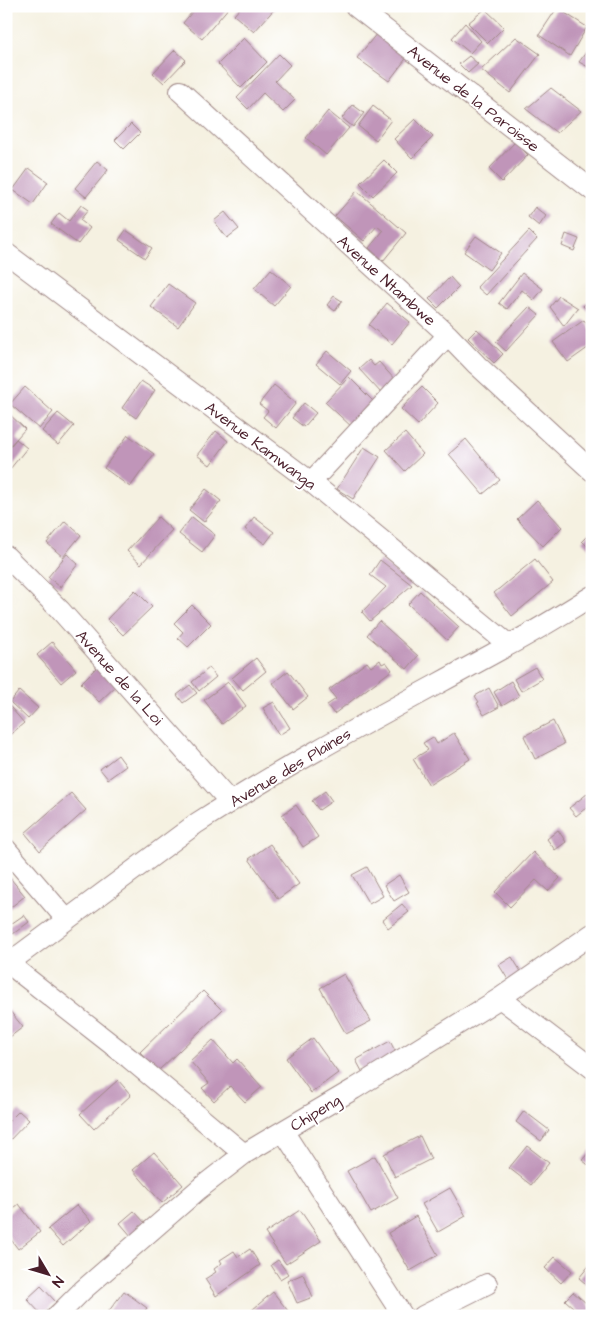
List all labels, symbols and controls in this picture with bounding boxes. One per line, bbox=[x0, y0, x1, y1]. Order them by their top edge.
street label: Avenue de la Paroisse bbox=[403, 40, 544, 158]
street label: Avenue Ntambwe bbox=[332, 230, 441, 331]
street label: Avenue Kamwanga bbox=[200, 397, 321, 496]
street label: Avenue de la Loi bbox=[71, 625, 168, 731]
street label: Avenue des Plaines bbox=[226, 723, 355, 813]
street label: Chipeng bbox=[286, 1089, 345, 1137]
north arrow bbox=[22, 1250, 72, 1300]
text: N bbox=[47, 1272, 68, 1291]

